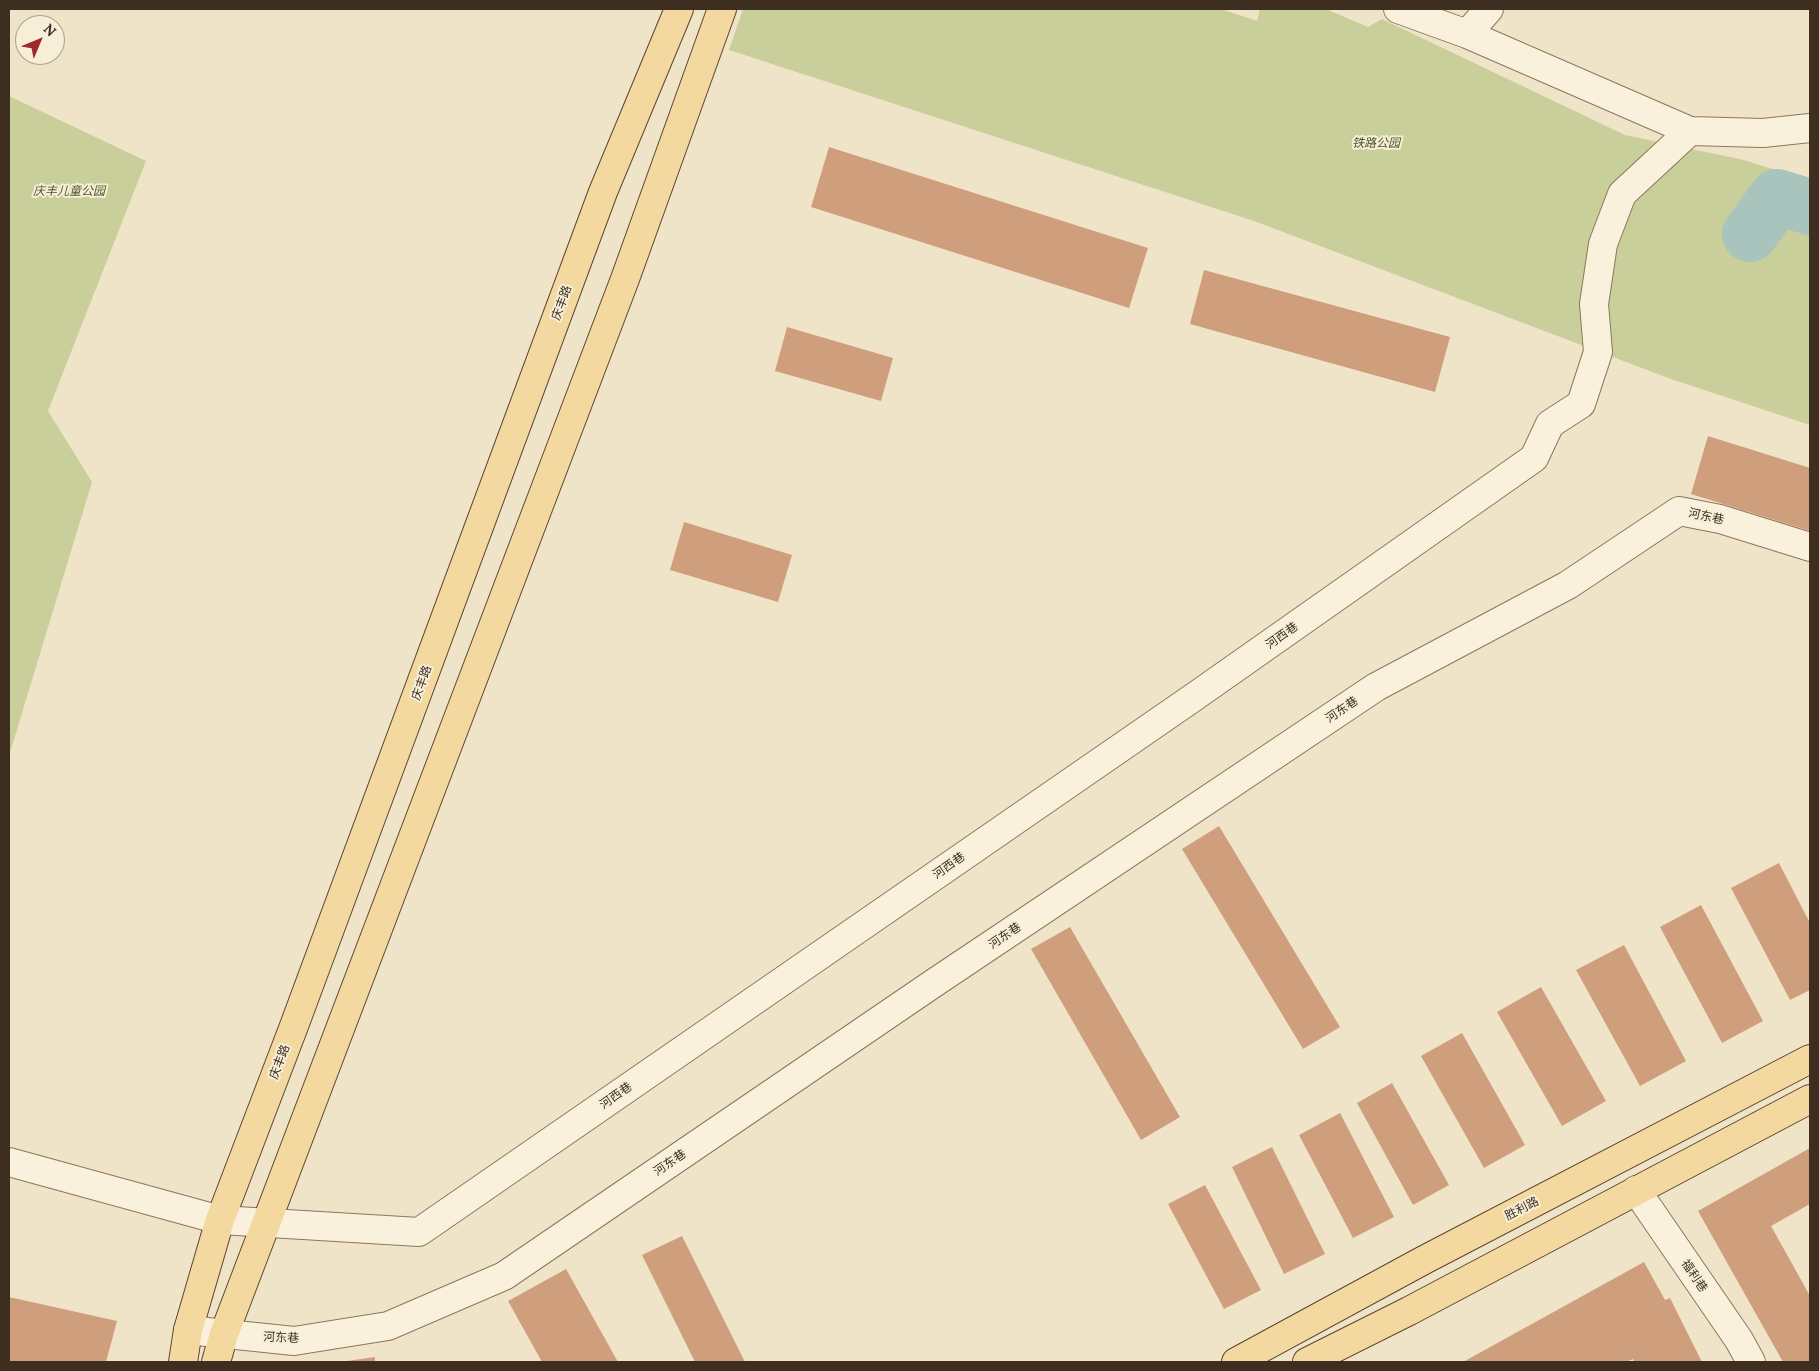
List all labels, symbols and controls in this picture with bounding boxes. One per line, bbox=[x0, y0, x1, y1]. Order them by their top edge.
north arrow bbox=[15, 15, 65, 65]
text: N bbox=[40, 20, 60, 40]
park label: 铁路公园 bbox=[1352, 137, 1400, 151]
park label: 庆丰儿童公园 bbox=[33, 185, 105, 199]
street label: 庆丰路 bbox=[549, 284, 575, 322]
street label: 河东巷 bbox=[1687, 506, 1725, 528]
street label: 河西巷 bbox=[1263, 620, 1301, 652]
street label: 庆丰路 bbox=[409, 664, 435, 702]
street label: 河东巷 bbox=[1323, 694, 1361, 726]
street label: 河西巷 bbox=[930, 850, 968, 882]
street label: 河东巷 bbox=[986, 920, 1024, 952]
street label: 庆丰路 bbox=[267, 1043, 293, 1081]
street label: 河西巷 bbox=[597, 1080, 635, 1112]
street label: 河东巷 bbox=[651, 1147, 689, 1179]
street label: 胜利路 bbox=[1503, 1194, 1541, 1224]
street label: 福利巷 bbox=[1678, 1257, 1710, 1295]
street label: 河东巷 bbox=[263, 1330, 299, 1346]

